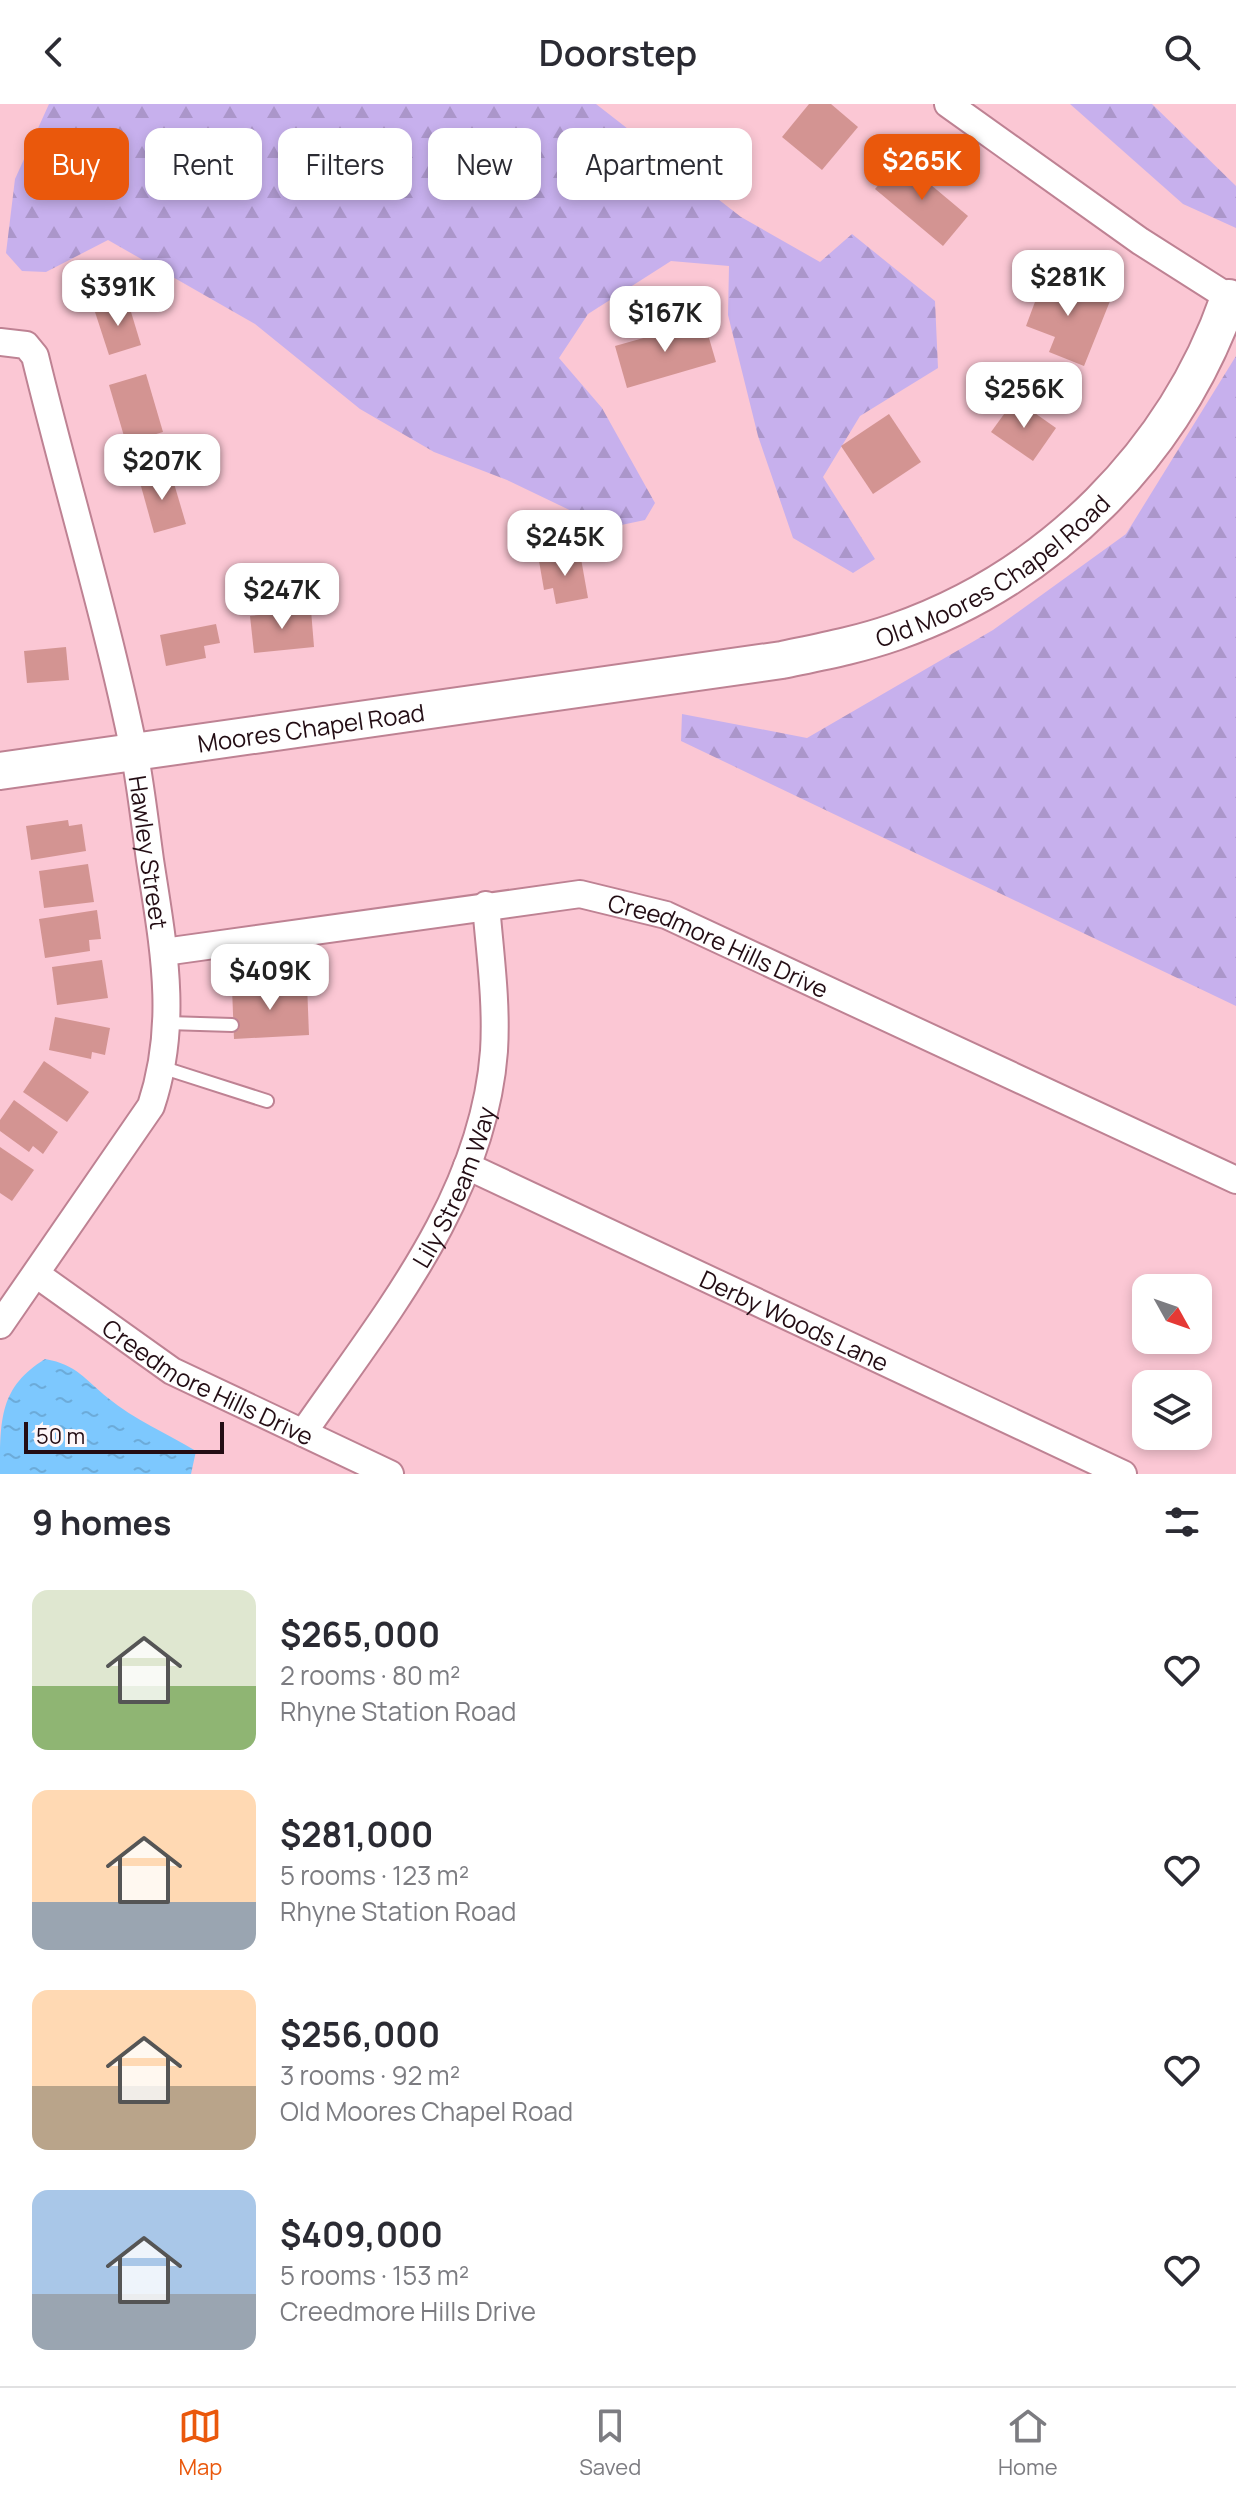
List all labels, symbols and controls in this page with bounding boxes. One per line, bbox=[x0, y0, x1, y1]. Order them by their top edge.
text: Doorstep bbox=[539, 28, 697, 77]
icon: back bbox=[32, 30, 76, 74]
icon: search bbox=[1160, 30, 1204, 74]
chip: Buy bbox=[24, 128, 129, 200]
chip: Rent bbox=[145, 128, 262, 200]
chip: Filters bbox=[278, 128, 412, 200]
chip: New bbox=[428, 128, 541, 200]
chip: Apartment bbox=[557, 128, 752, 200]
pin: $265K bbox=[866, 134, 978, 202]
text: $265K bbox=[882, 142, 962, 178]
pin: $281K bbox=[1012, 250, 1124, 318]
text: $281K bbox=[1030, 258, 1106, 294]
pin: $391K bbox=[62, 260, 174, 328]
text: $391K bbox=[80, 268, 156, 304]
pin: $167K bbox=[609, 286, 721, 354]
text: $167K bbox=[628, 294, 702, 330]
pin: $256K bbox=[968, 362, 1080, 430]
text: $256K bbox=[984, 370, 1064, 406]
pin: $207K bbox=[106, 434, 218, 502]
text: $207K bbox=[122, 442, 202, 478]
street label: Old Moores Chapel Road bbox=[871, 486, 1116, 654]
pin: $245K bbox=[509, 510, 621, 578]
text: $245K bbox=[525, 518, 605, 554]
pin: $247K bbox=[226, 563, 338, 631]
text: $247K bbox=[243, 571, 321, 607]
street label: Moores Chapel Road bbox=[195, 694, 426, 759]
street label: Hawley Street bbox=[122, 773, 177, 931]
street label: Creedmore Hills Drive bbox=[605, 885, 834, 1005]
pin: $409K bbox=[214, 944, 326, 1012]
text: $409K bbox=[229, 952, 311, 988]
street label: Lily Stream Way bbox=[404, 1102, 502, 1273]
street label: Derby Woods Lane bbox=[695, 1261, 894, 1378]
north arrow bbox=[1132, 1274, 1212, 1354]
map controls bbox=[1132, 1274, 1212, 1450]
street label: Creedmore Hills Drive bbox=[96, 1310, 319, 1452]
button: layers bbox=[1132, 1370, 1212, 1450]
scale bar bbox=[24, 1418, 224, 1454]
text: 50 m bbox=[36, 1421, 85, 1451]
text: 9 homes bbox=[32, 1499, 171, 1545]
icon: filters bbox=[1160, 1500, 1204, 1544]
text: $265,000 bbox=[280, 1611, 440, 1657]
icon: home bbox=[96, 1622, 192, 1718]
icon: heart bbox=[1160, 1648, 1204, 1692]
text: 2 rooms · 80 m² bbox=[280, 1657, 460, 1693]
text: Rhyne Station Road bbox=[280, 1693, 516, 1729]
text: $281,000 bbox=[280, 1811, 433, 1857]
icon: home bbox=[96, 1822, 192, 1918]
icon: heart bbox=[1160, 1848, 1204, 1892]
text: 5 rooms · 123 m² bbox=[280, 1857, 469, 1893]
text: Rhyne Station Road bbox=[280, 1893, 516, 1929]
text: $256,000 bbox=[280, 2011, 440, 2057]
icon: home bbox=[96, 2022, 192, 2118]
icon: heart bbox=[1160, 2048, 1204, 2092]
text: 3 rooms · 92 m² bbox=[280, 2057, 460, 2093]
text: Old Moores Chapel Road bbox=[280, 2093, 573, 2129]
text: $409,000 bbox=[280, 2211, 443, 2257]
icon: home bbox=[96, 2222, 192, 2318]
icon: heart bbox=[1160, 2248, 1204, 2292]
text: 5 rooms · 153 m² bbox=[280, 2257, 469, 2293]
text: Creedmore Hills Drive bbox=[280, 2293, 536, 2329]
tab: Map bbox=[178, 2404, 222, 2482]
tab: Saved bbox=[579, 2404, 641, 2482]
tab: Home bbox=[998, 2404, 1058, 2482]

